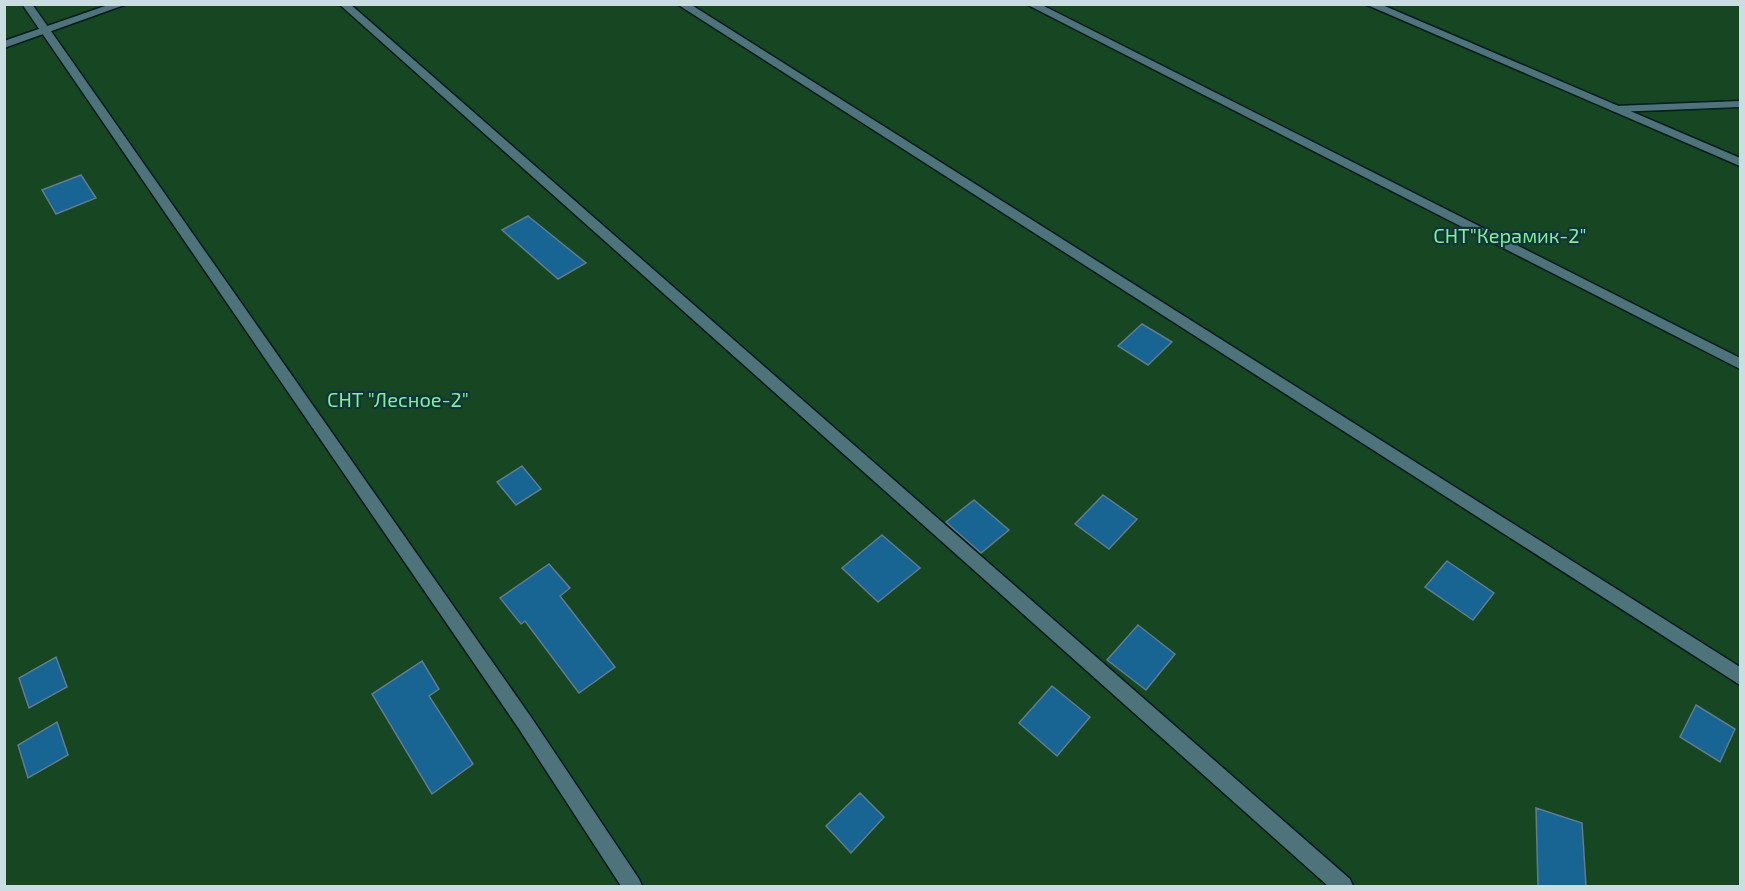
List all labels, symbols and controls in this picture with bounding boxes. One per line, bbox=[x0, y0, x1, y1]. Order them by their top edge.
park label: СНТ"Керамик-2" bbox=[1433, 223, 1587, 247]
park label: СНТ "Лесное-2" bbox=[327, 387, 469, 411]

